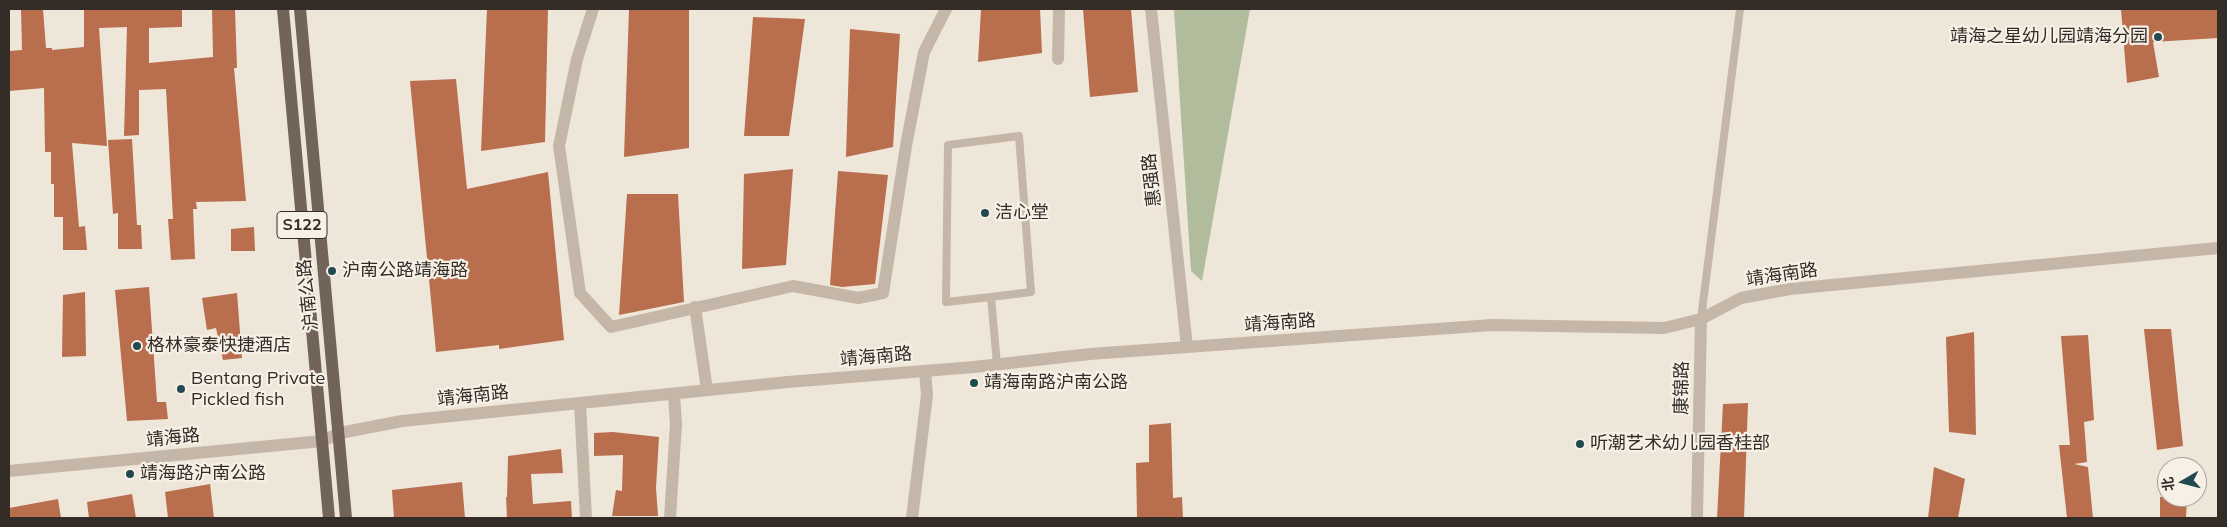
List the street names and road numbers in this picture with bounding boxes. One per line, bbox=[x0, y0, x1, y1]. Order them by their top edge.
street label: 惠强路 bbox=[1138, 152, 1166, 208]
road number: S122 bbox=[277, 212, 327, 238]
street label: 沪南公路 bbox=[293, 258, 323, 332]
street label: 靖海南路 bbox=[1745, 259, 1819, 291]
street label: 靖海南路 bbox=[1243, 310, 1317, 336]
street label: 靖海南路 bbox=[839, 343, 913, 371]
street label: 康锦路 bbox=[1671, 361, 1693, 415]
street label: 靖海南路 bbox=[436, 381, 510, 411]
street label: 靖海路 bbox=[145, 424, 201, 452]

